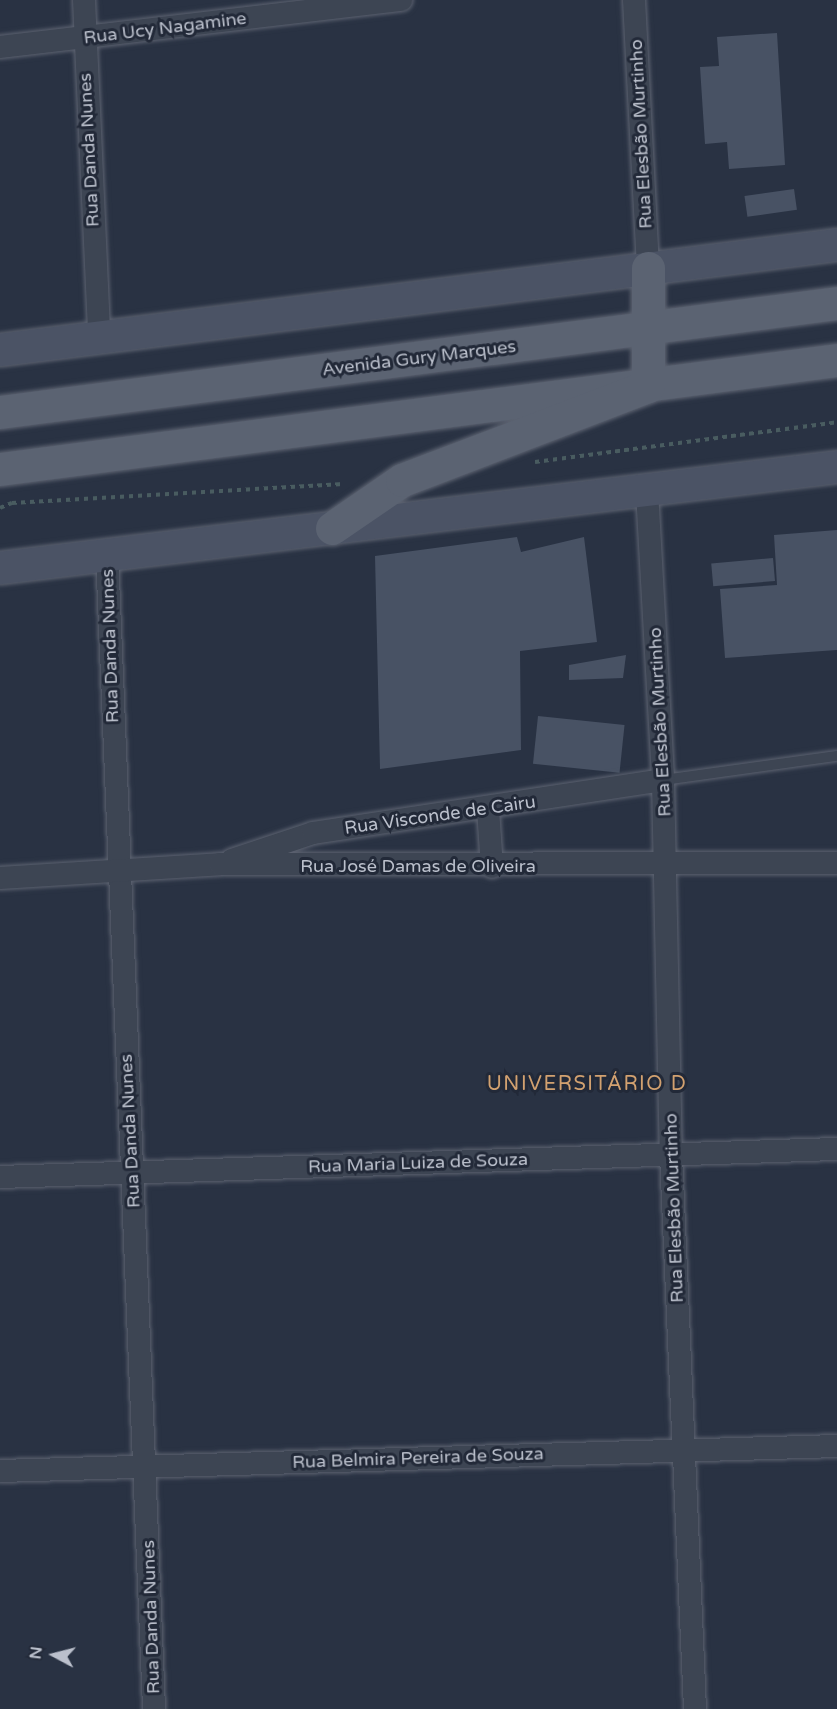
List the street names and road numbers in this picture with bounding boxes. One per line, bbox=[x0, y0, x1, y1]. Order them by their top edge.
street label: Rua Ucy Nagamine bbox=[82, 7, 248, 49]
street label: Rua Elesbão Murtinho bbox=[625, 39, 657, 229]
street label: Rua Danda Nunes bbox=[74, 72, 104, 228]
street label: Avenida Gury Marques bbox=[321, 335, 517, 381]
street label: Rua Danda Nunes bbox=[97, 569, 123, 723]
street label: Rua Elesbão Murtinho bbox=[644, 627, 676, 817]
street label: Rua Visconde de Cairu bbox=[343, 791, 537, 839]
street label: Rua José Damas de Oliveira bbox=[300, 855, 536, 877]
street label: Rua Danda Nunes bbox=[115, 1053, 145, 1209]
street label: Rua Elesbão Murtinho bbox=[660, 1113, 688, 1303]
street label: Rua Maria Luiza de Souza bbox=[308, 1148, 528, 1178]
street label: Rua Belmira Pereira de Souza bbox=[292, 1443, 544, 1473]
street label: Rua Danda Nunes bbox=[138, 1540, 164, 1694]

